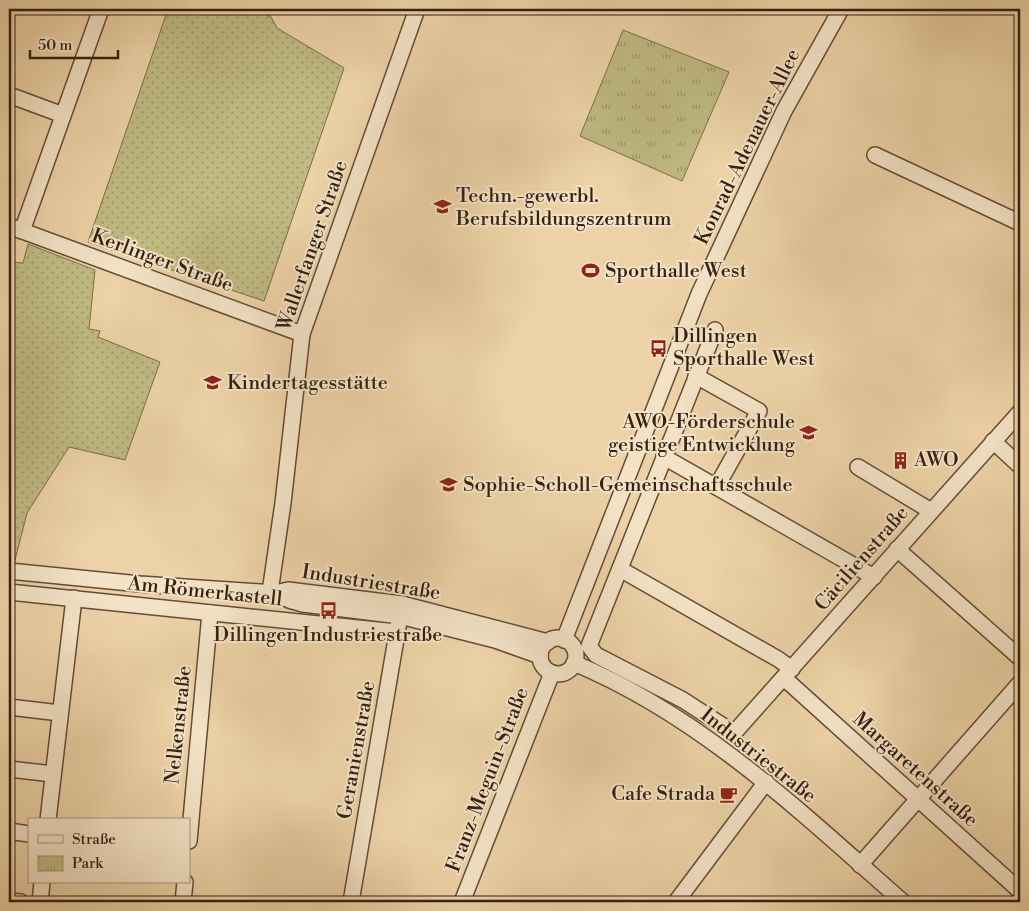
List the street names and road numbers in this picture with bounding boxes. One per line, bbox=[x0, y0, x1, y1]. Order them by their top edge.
street label: Konrad-Adenauer-Allee bbox=[690, 45, 806, 249]
street label: Wallerfanger Straße bbox=[272, 157, 354, 336]
street label: Kerlinger Straße bbox=[88, 224, 236, 298]
street label: Cäcilienstraße bbox=[810, 501, 914, 617]
street label: Industriestraße bbox=[300, 560, 442, 606]
street label: Am Römerkastell bbox=[125, 571, 284, 613]
street label: Nelkenstraße bbox=[160, 665, 198, 785]
street label: Geranienstraße bbox=[333, 679, 381, 821]
street label: Franz-Meguin-Straße bbox=[441, 684, 535, 876]
street label: Industriestraße bbox=[695, 703, 821, 809]
street label: Margaretenstraße bbox=[847, 707, 983, 833]

